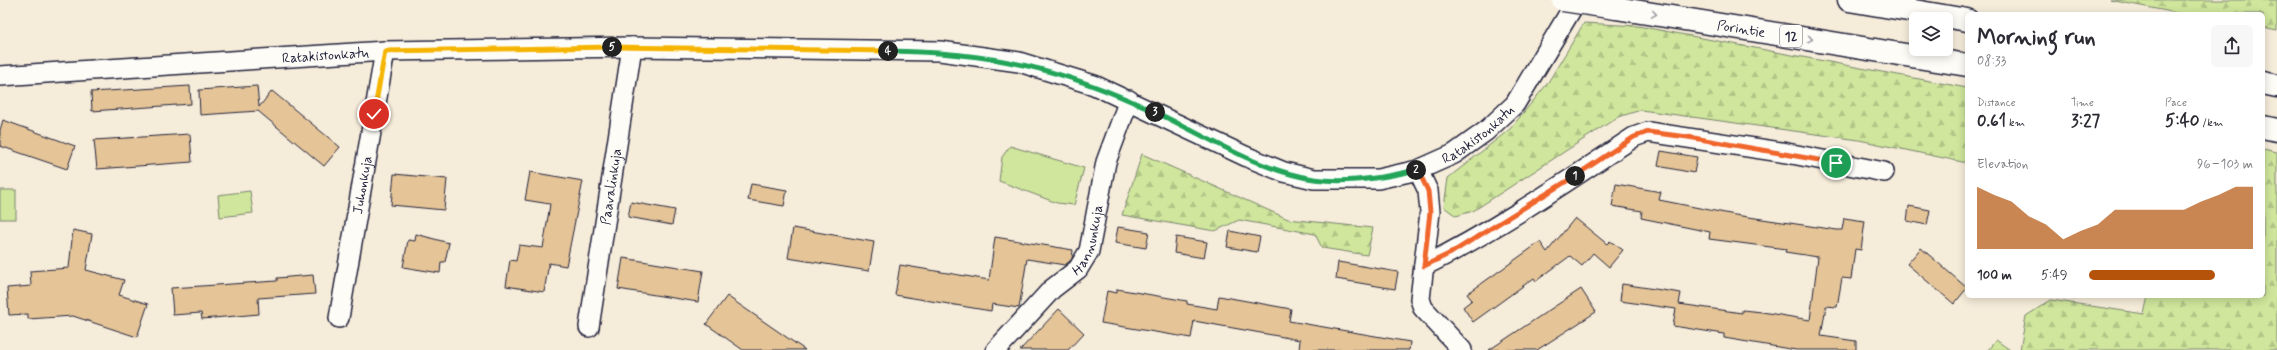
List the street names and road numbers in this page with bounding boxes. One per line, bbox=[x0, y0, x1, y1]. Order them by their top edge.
street label: Porintie bbox=[1716, 17, 1767, 42]
road number: 12 bbox=[1780, 25, 1802, 47]
street label: Ratakistonkatu bbox=[281, 44, 370, 68]
street label: Ratakistonkatu bbox=[1439, 101, 1519, 168]
street label: Paavalinkuja bbox=[597, 147, 626, 226]
street label: Juhonkuja bbox=[349, 155, 377, 216]
street label: Hannunkuja bbox=[1069, 203, 1108, 280]

